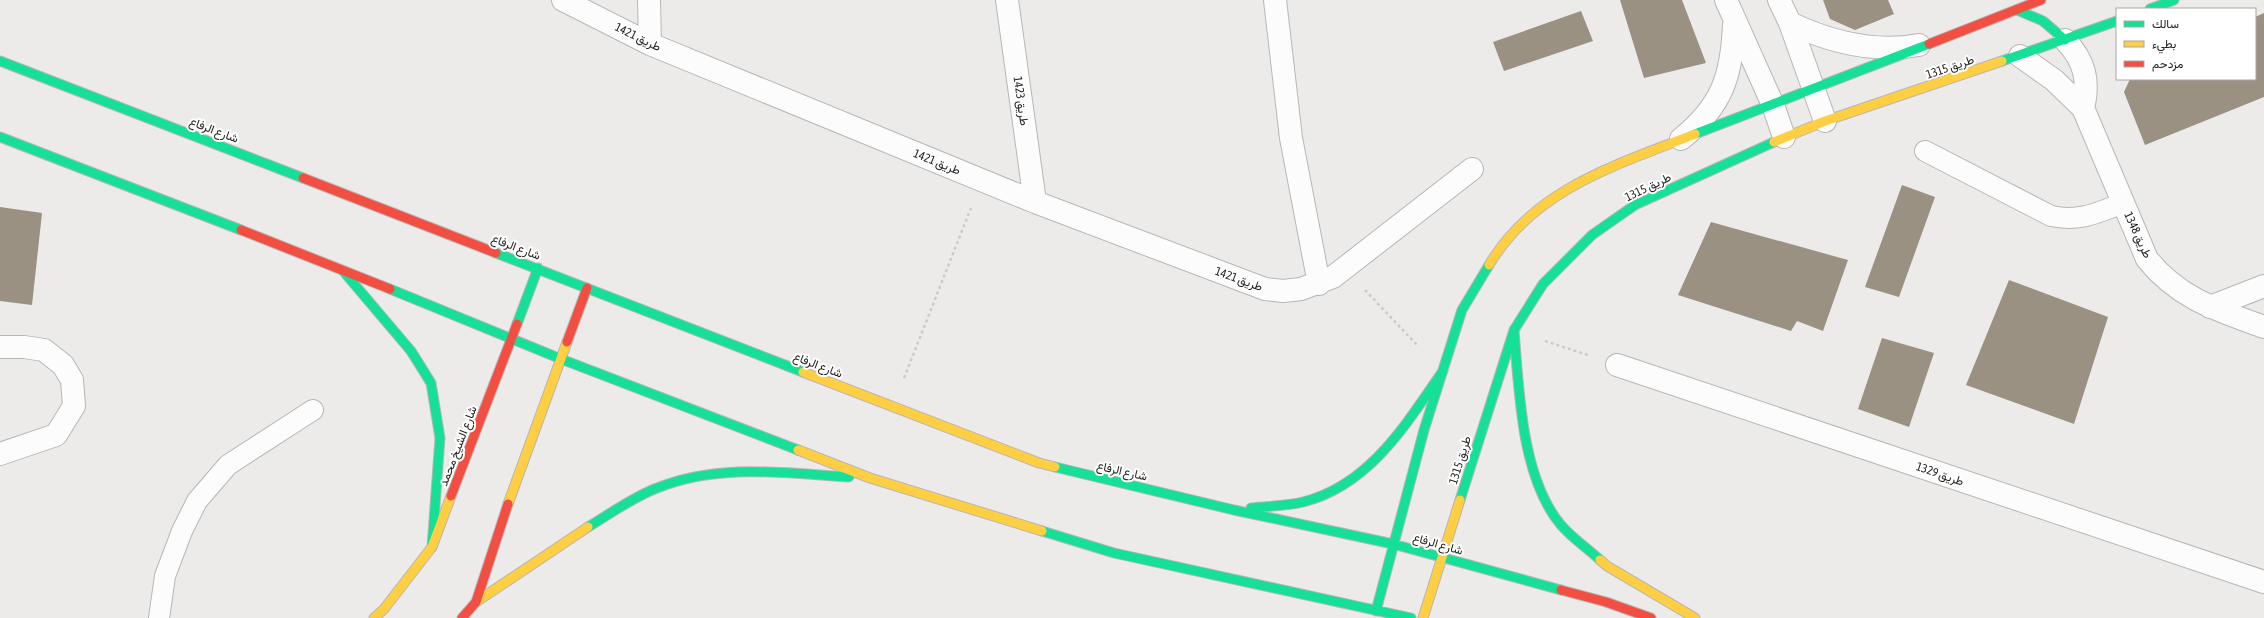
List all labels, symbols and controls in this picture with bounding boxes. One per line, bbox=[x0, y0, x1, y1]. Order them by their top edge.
legend bbox=[2116, 8, 2256, 80]
text: سالك bbox=[2152, 17, 2179, 31]
street label: طريق 1421 bbox=[612, 20, 664, 55]
text: بطيء bbox=[2152, 37, 2176, 54]
street label: طريق 1315 bbox=[1924, 52, 1976, 83]
text: مزدحم bbox=[2152, 57, 2183, 72]
street label: طريق 1423 bbox=[1010, 75, 1031, 127]
street label: شارع الرفاع bbox=[187, 114, 240, 148]
street label: طريق 1421 bbox=[911, 146, 963, 179]
street label: طريق 1315 bbox=[1623, 170, 1674, 205]
street label: طريق 1348 bbox=[2120, 210, 2155, 261]
street label: شارع الرفاع bbox=[489, 231, 542, 265]
street label: طريق 1421 bbox=[1213, 264, 1265, 295]
street label: شارع الرفاع bbox=[791, 349, 844, 383]
street label: شارع الشيخ محمد bbox=[436, 404, 482, 489]
street label: طريق 1315 bbox=[1446, 434, 1475, 486]
street label: شارع الرفاع bbox=[1095, 458, 1149, 486]
street label: طريق 1329 bbox=[1914, 459, 1966, 490]
street label: شارع الرفاع bbox=[1411, 530, 1465, 560]

